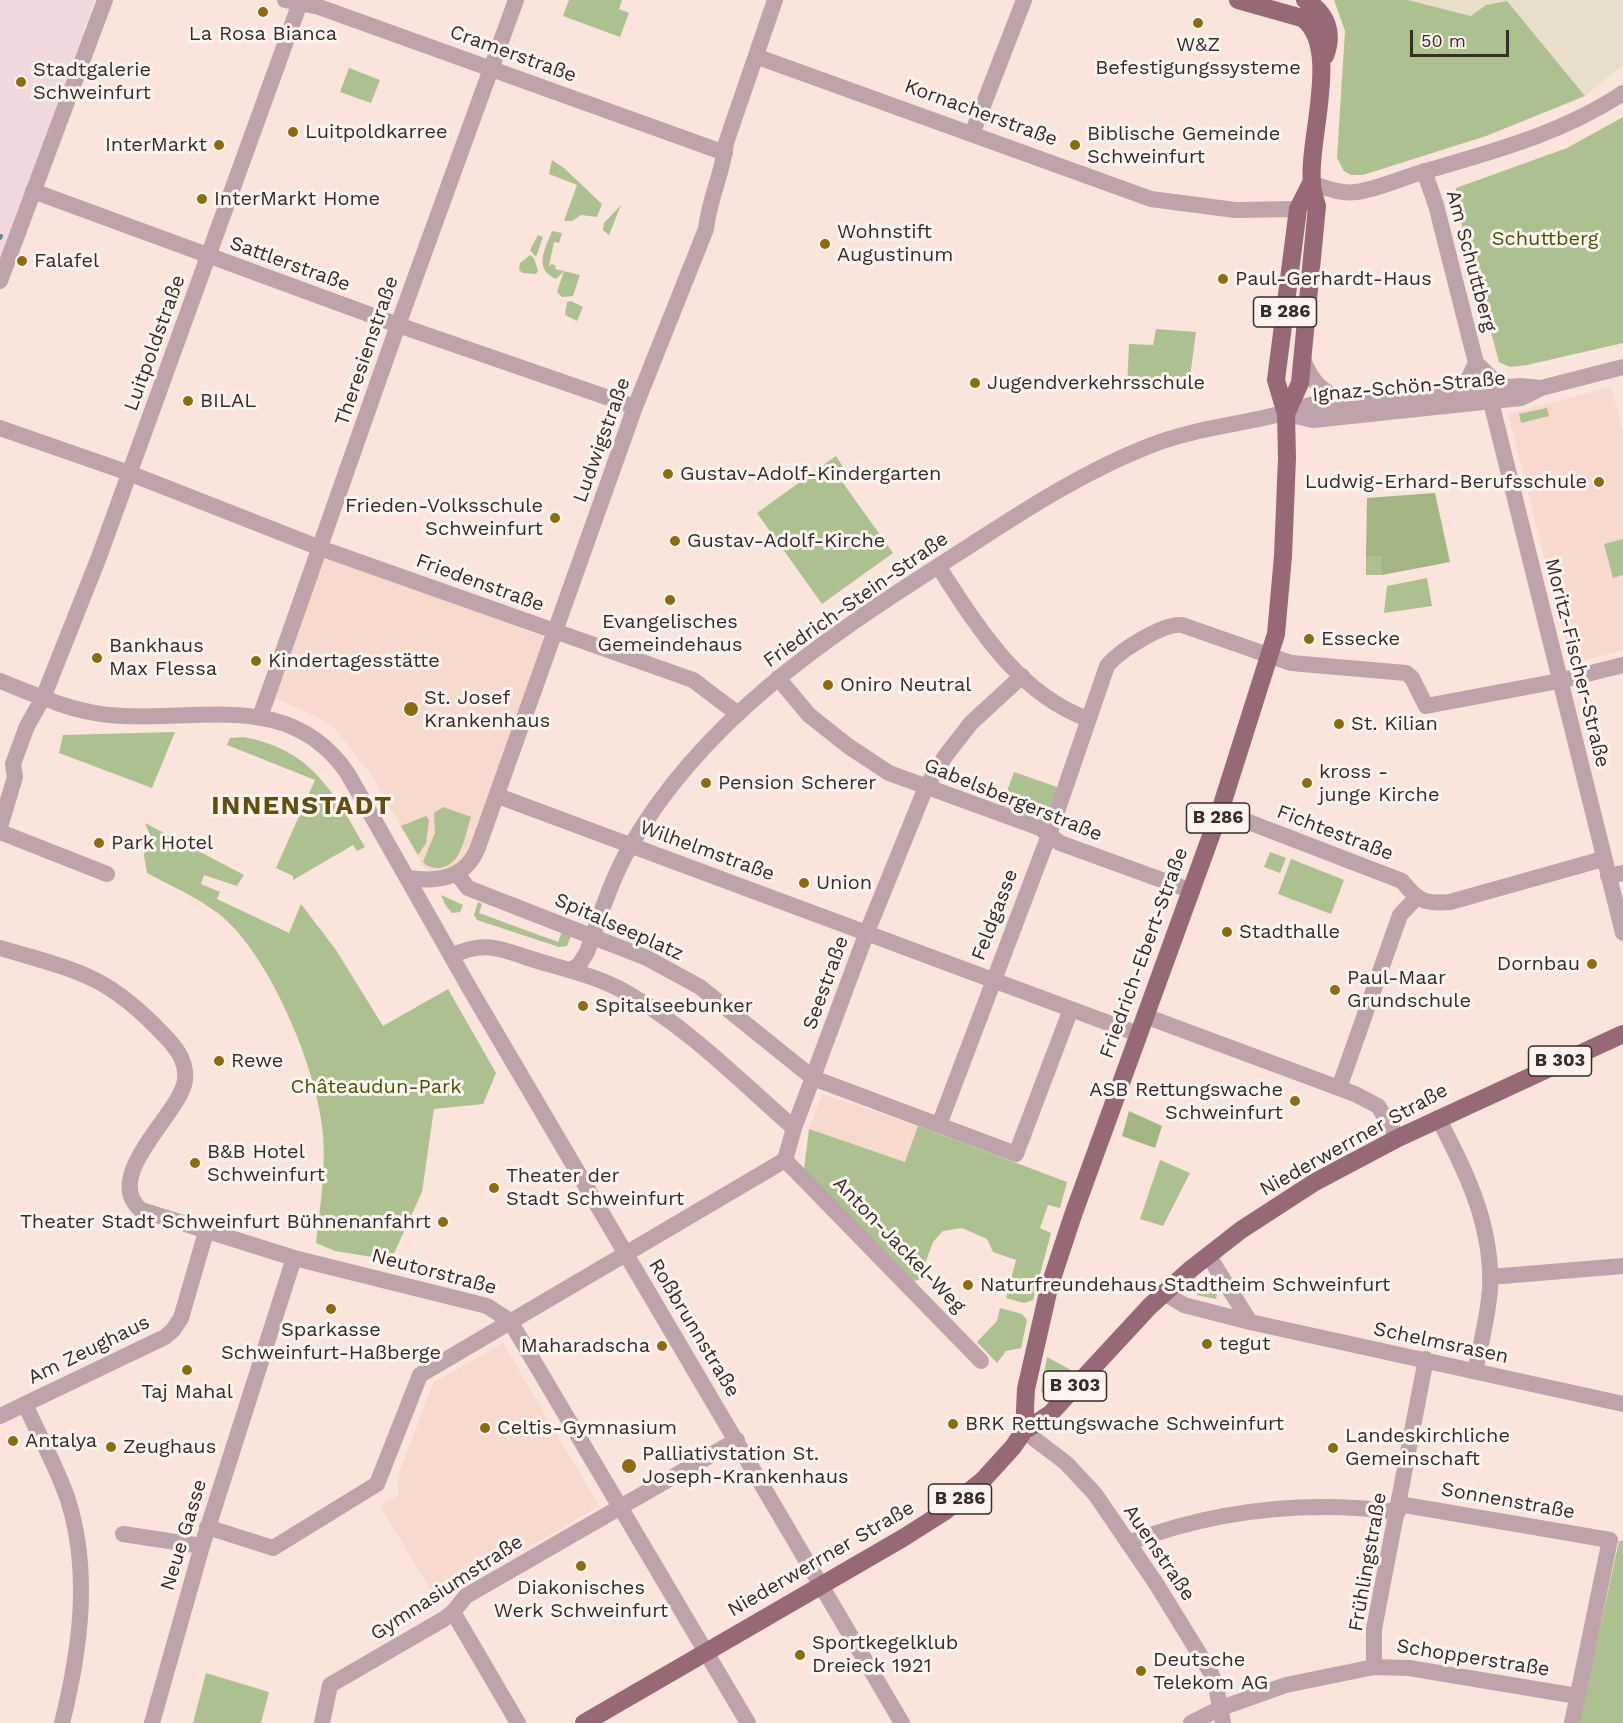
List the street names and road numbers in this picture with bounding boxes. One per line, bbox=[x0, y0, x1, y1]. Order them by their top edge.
street label: Cramerstraße bbox=[446, 20, 580, 88]
street label: Kornacherstraße bbox=[901, 74, 1061, 152]
street label: Am Schuttberg bbox=[1441, 188, 1501, 334]
street label: Sattlerstraße bbox=[226, 231, 354, 297]
street label: Luitpoldstraße bbox=[119, 272, 191, 414]
street label: Theresienstraße bbox=[330, 273, 404, 429]
road number: B 286 bbox=[1254, 297, 1316, 327]
street label: Ignaz-Schön-Straße bbox=[1311, 367, 1507, 407]
street label: Ludwigstraße bbox=[568, 374, 636, 506]
street label: Friedrich-Stein-Straße bbox=[759, 527, 953, 673]
street label: Friedenstraße bbox=[413, 549, 547, 617]
street label: Moritz-Fischer-Straße bbox=[1539, 556, 1615, 770]
street label: Gabelsbergerstraße bbox=[920, 753, 1106, 847]
street label: Fichtestraße bbox=[1273, 800, 1397, 866]
road number: B 286 bbox=[1186, 803, 1250, 833]
street label: Wilhelmstraße bbox=[636, 815, 778, 887]
street label: Friedrich-Ebert-Straße bbox=[1095, 844, 1193, 1062]
street label: Feldgasse bbox=[967, 866, 1023, 964]
street label: Spitalseeplatz bbox=[551, 888, 687, 966]
street label: Seestraße bbox=[798, 933, 854, 1033]
road number: B 303 bbox=[1528, 1046, 1592, 1076]
street label: Niederwerrner Straße bbox=[1256, 1078, 1452, 1202]
street label: Anton-Jackel-Weg bbox=[828, 1172, 970, 1318]
street label: Neutorstraße bbox=[369, 1244, 499, 1300]
street label: Roßbrunnstraße bbox=[643, 1254, 745, 1402]
street label: Am Zeughaus bbox=[24, 1310, 154, 1390]
street label: Schelmsrasen bbox=[1371, 1317, 1511, 1369]
road number: B 303 bbox=[1044, 1371, 1106, 1401]
street label: Neue Gasse bbox=[156, 1476, 212, 1594]
street label: Sonnenstraße bbox=[1439, 1477, 1577, 1525]
road number: B 286 bbox=[928, 1484, 992, 1514]
street label: Frühlingstraße bbox=[1344, 1491, 1392, 1633]
street label: Niederwerrner Straße bbox=[724, 1496, 918, 1622]
street label: Auenstraße bbox=[1118, 1500, 1200, 1606]
street label: Gymnasiumstraße bbox=[366, 1530, 528, 1646]
street label: Schopperstraße bbox=[1395, 1634, 1551, 1682]

